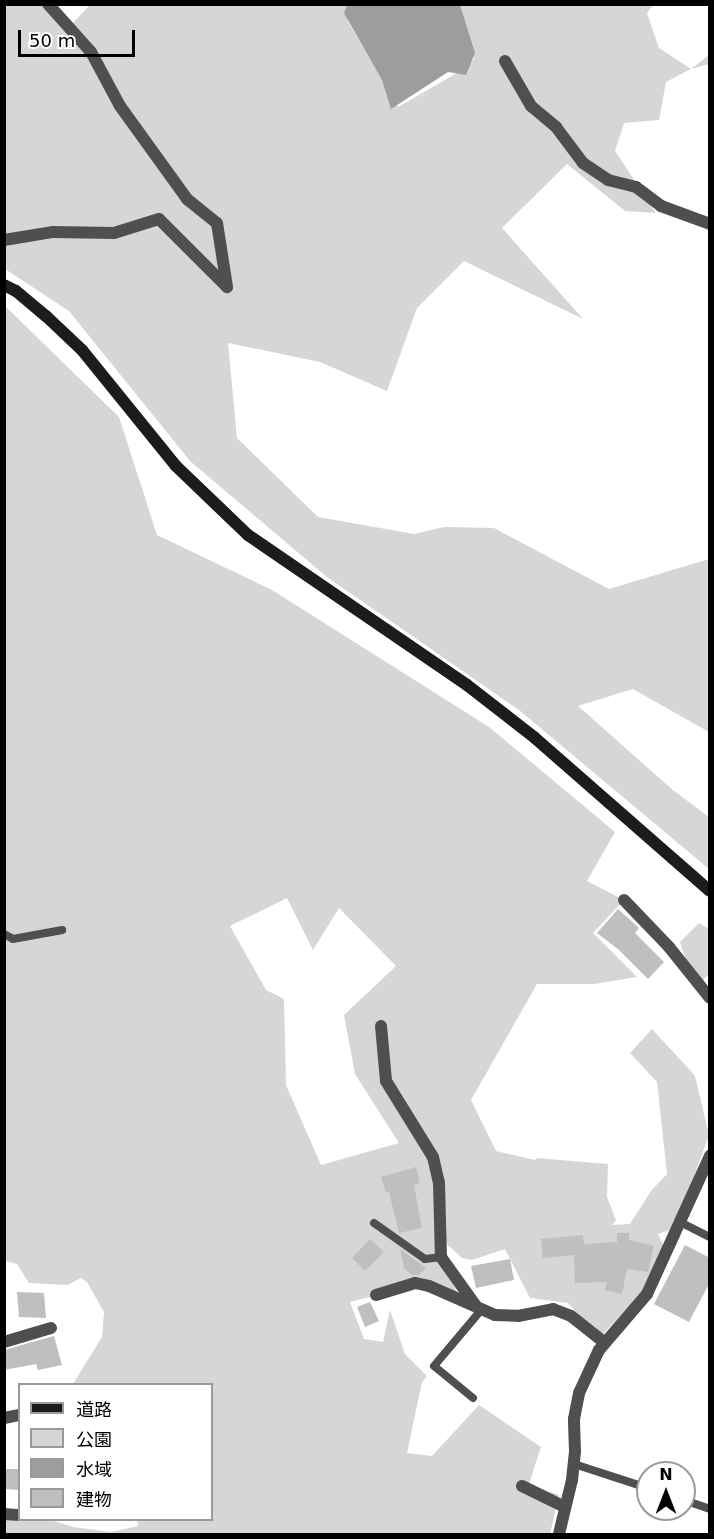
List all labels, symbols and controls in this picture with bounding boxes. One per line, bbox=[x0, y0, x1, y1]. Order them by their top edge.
scale bar bbox=[21, 18, 138, 56]
text: 50 m bbox=[29, 30, 75, 51]
legend bbox=[18, 1383, 213, 1521]
text: 道路 bbox=[76, 1399, 112, 1420]
text: 公園 bbox=[76, 1429, 112, 1450]
text: 水域 bbox=[76, 1459, 112, 1480]
north arrow bbox=[636, 1461, 696, 1521]
text: N bbox=[659, 1465, 673, 1484]
text: 建物 bbox=[76, 1489, 112, 1510]

